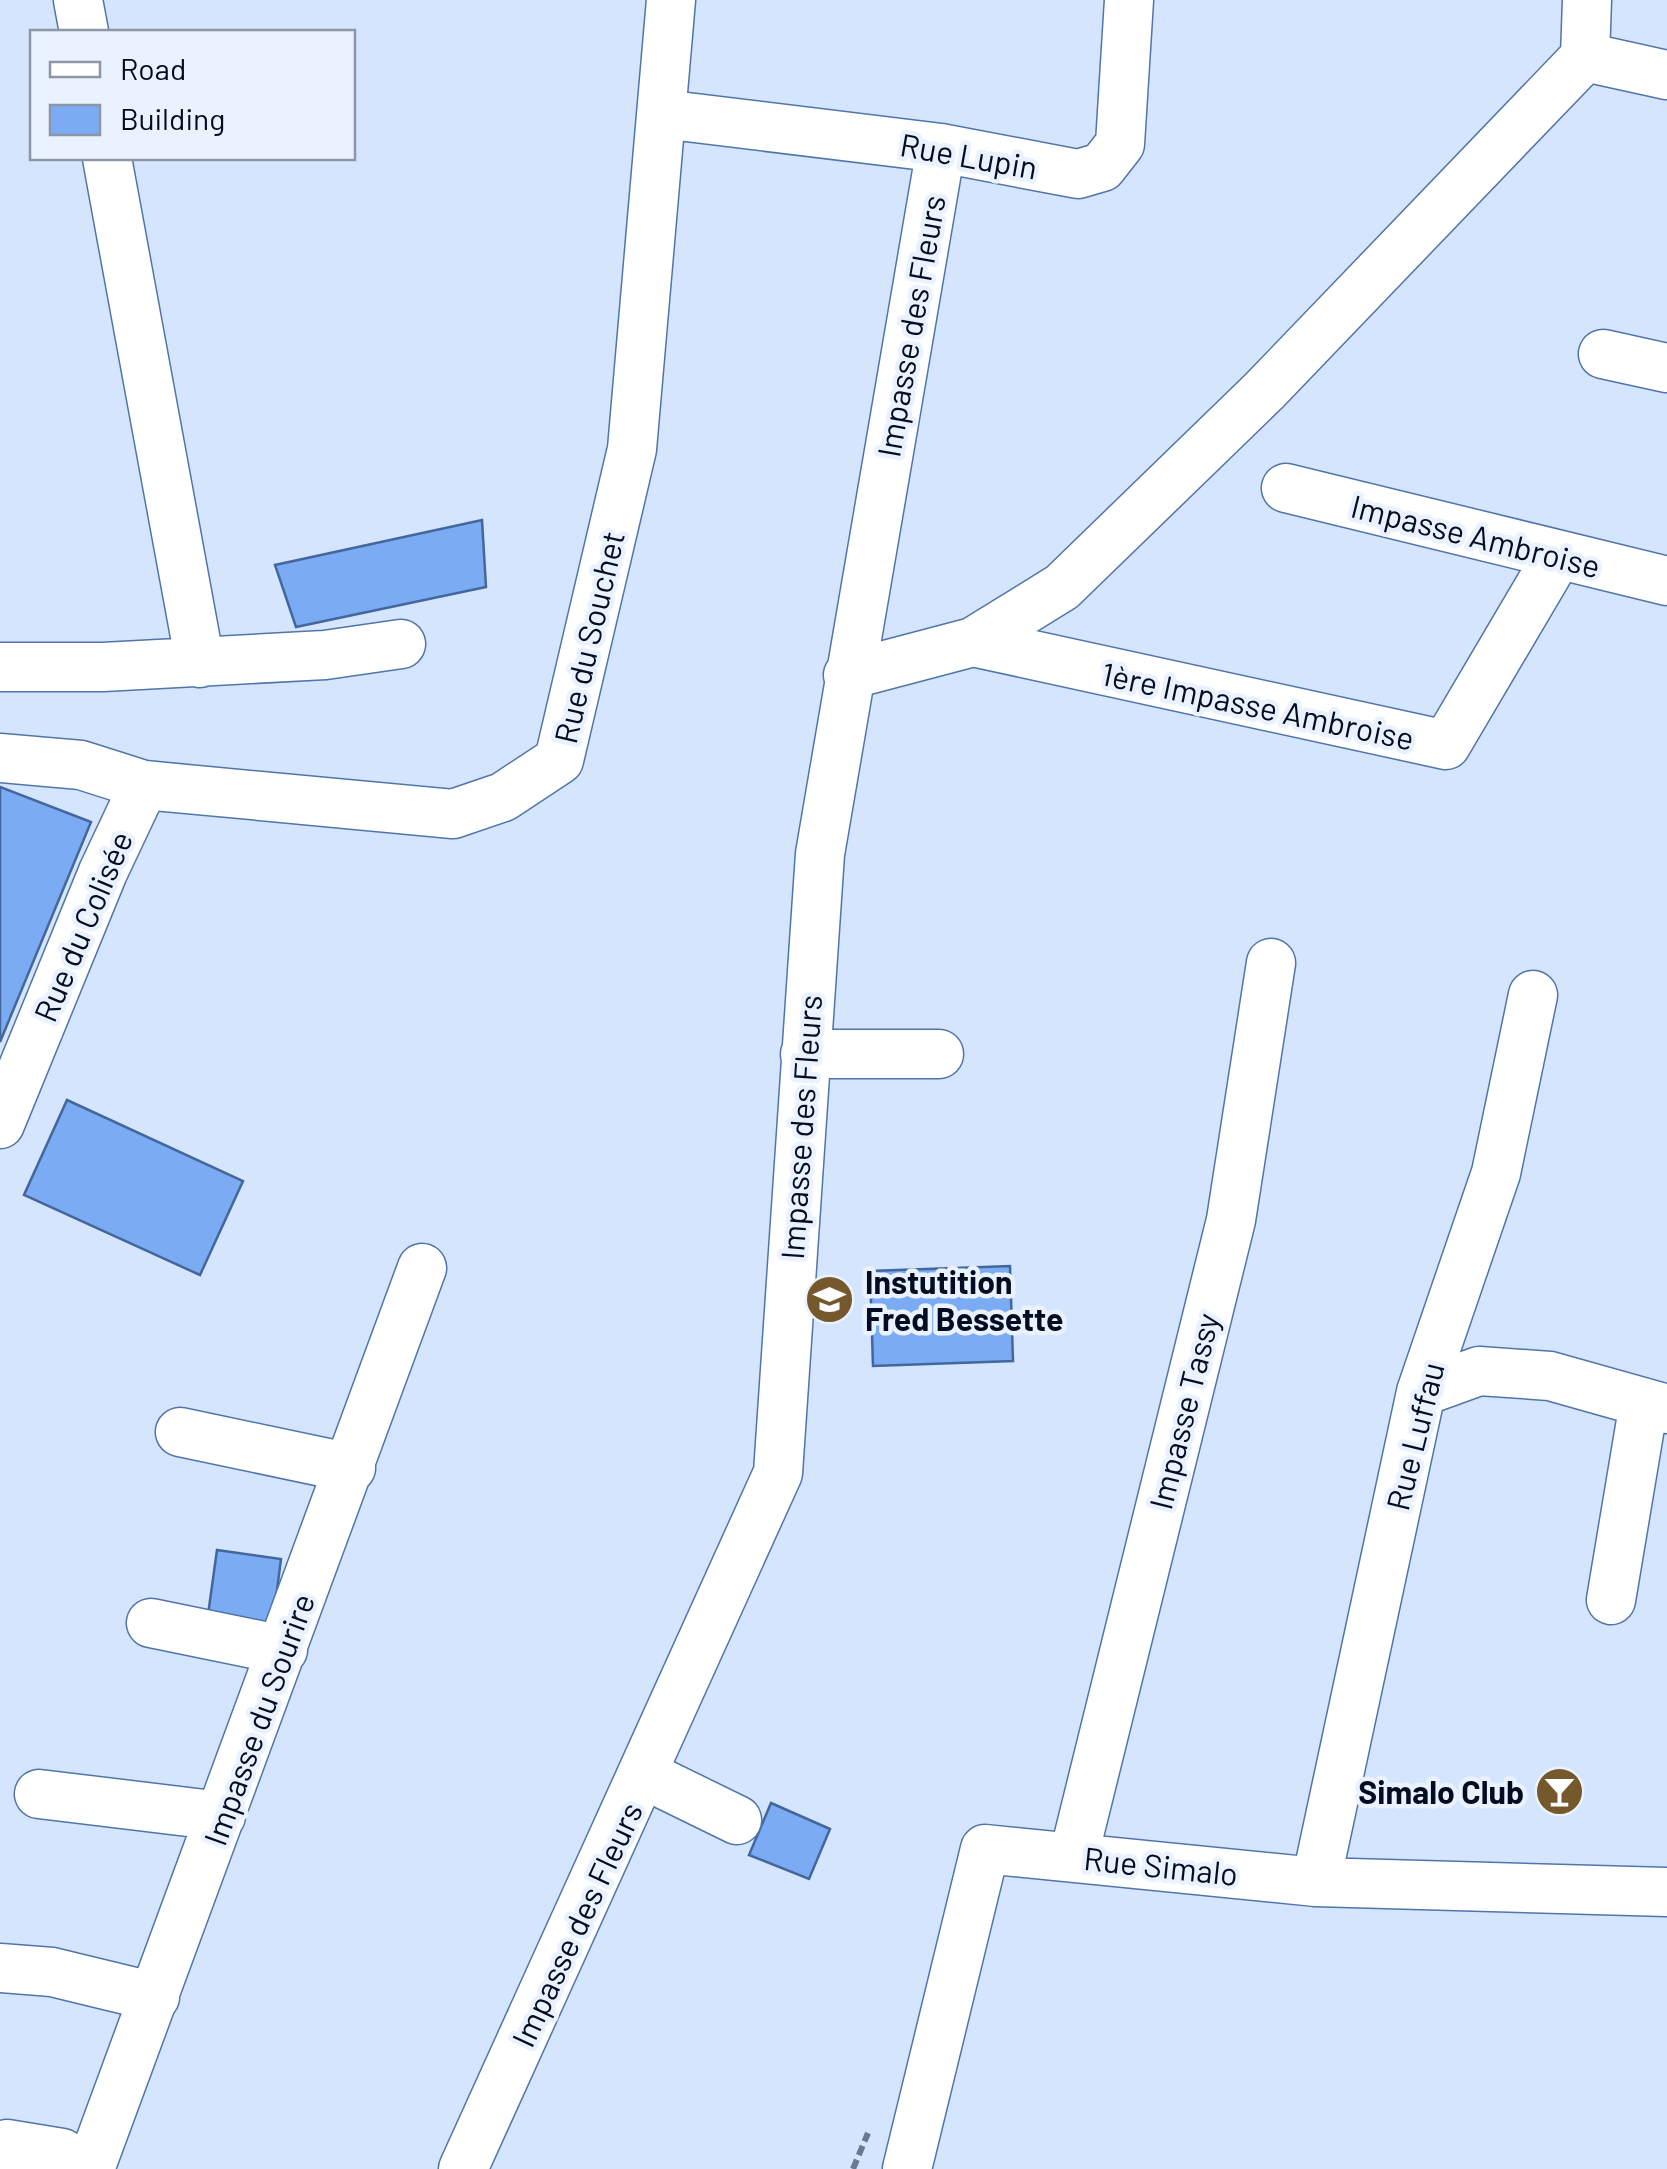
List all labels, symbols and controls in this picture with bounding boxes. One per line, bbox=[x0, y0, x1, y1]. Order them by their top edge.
legend bbox=[30, 30, 355, 160]
text: Road bbox=[120, 50, 186, 86]
text: Building bbox=[120, 100, 225, 136]
street label: Rue Lupin bbox=[897, 124, 1041, 186]
street label: Impasse des Fleurs bbox=[868, 192, 952, 460]
street label: Impasse Ambroise bbox=[1347, 486, 1605, 584]
street label: Rue du Souchet bbox=[545, 527, 631, 747]
street label: 1ère Impasse Ambroise bbox=[1098, 653, 1418, 757]
street label: Rue du Colisée bbox=[25, 825, 139, 1027]
street label: Impasse des Fleurs bbox=[772, 993, 828, 1261]
place label: Instutition Fred Bessette bbox=[865, 1262, 1063, 1337]
school or university icon: Instutition Fred Bessette bbox=[804, 1273, 856, 1325]
street label: Impasse Tassy bbox=[1140, 1309, 1226, 1513]
street label: Rue Luffau bbox=[1377, 1358, 1451, 1514]
street label: Impasse du Sourire bbox=[195, 1588, 321, 1850]
bar icon: Simalo Club bbox=[1533, 1765, 1585, 1817]
place label: Simalo Club bbox=[1358, 1772, 1524, 1810]
street label: Impasse des Fleurs bbox=[503, 1796, 649, 2052]
street label: Rue Simalo bbox=[1082, 1838, 1240, 1892]

